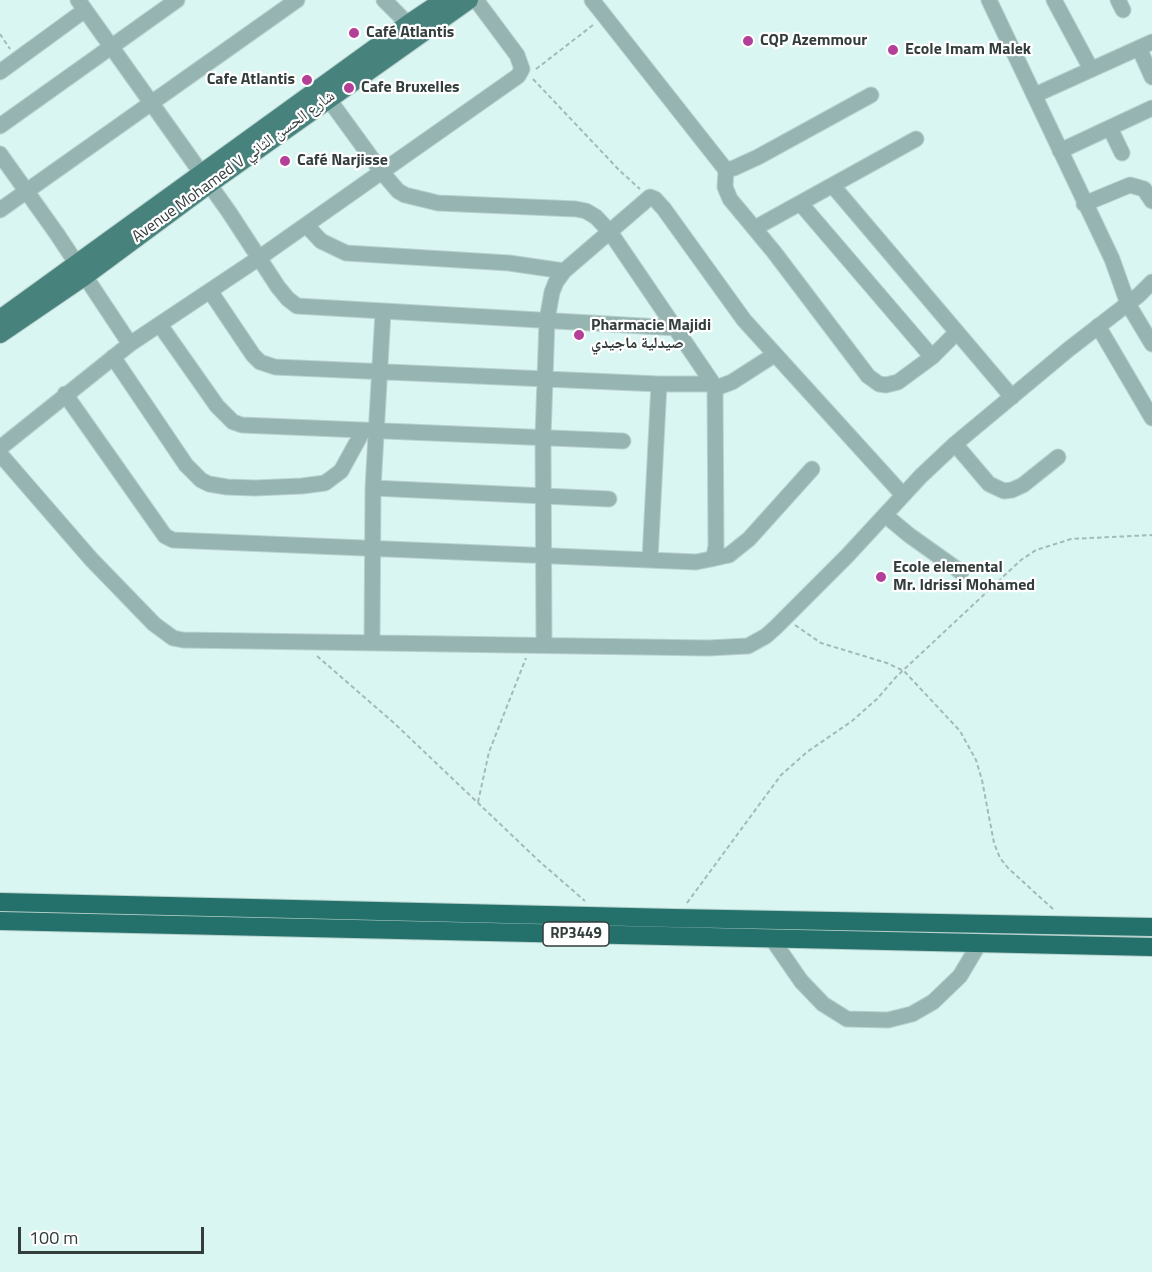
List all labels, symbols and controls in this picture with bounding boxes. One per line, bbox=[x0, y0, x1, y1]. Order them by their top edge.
place label: Café Atlantis bbox=[366, 23, 454, 43]
marker: Café Atlantis bbox=[347, 26, 361, 40]
place label: CQP Azemmour bbox=[760, 31, 867, 51]
marker: CQP Azemmour bbox=[741, 34, 755, 48]
place label: Ecole Imam Malek bbox=[905, 40, 1031, 60]
marker: Ecole Imam Malek bbox=[886, 43, 900, 57]
place label: Cafe Atlantis bbox=[207, 70, 295, 90]
marker: Cafe Atlantis bbox=[300, 73, 314, 87]
place label: Cafe Bruxelles bbox=[361, 78, 460, 98]
marker: Cafe Bruxelles bbox=[342, 81, 356, 95]
street label: Avenue Mohamed V شارع الحسن الثاني bbox=[129, 87, 339, 247]
place label: Café Narjisse bbox=[297, 151, 388, 171]
marker: Café Narjisse bbox=[278, 154, 292, 168]
place label: Pharmacie Majidi صيدلية ماجيدي bbox=[591, 316, 711, 354]
marker: Pharmacie Majidi صيدلية ماجيدي bbox=[572, 328, 586, 342]
place label: Ecole elemental Mr. Idrissi Mohamed bbox=[893, 558, 1035, 596]
marker: Ecole elemental Mr. Idrissi Mohamed bbox=[874, 570, 888, 584]
road number: RP3449 bbox=[543, 922, 609, 946]
scale bar bbox=[21, 1215, 207, 1253]
text: 100 m bbox=[29, 1224, 78, 1251]

